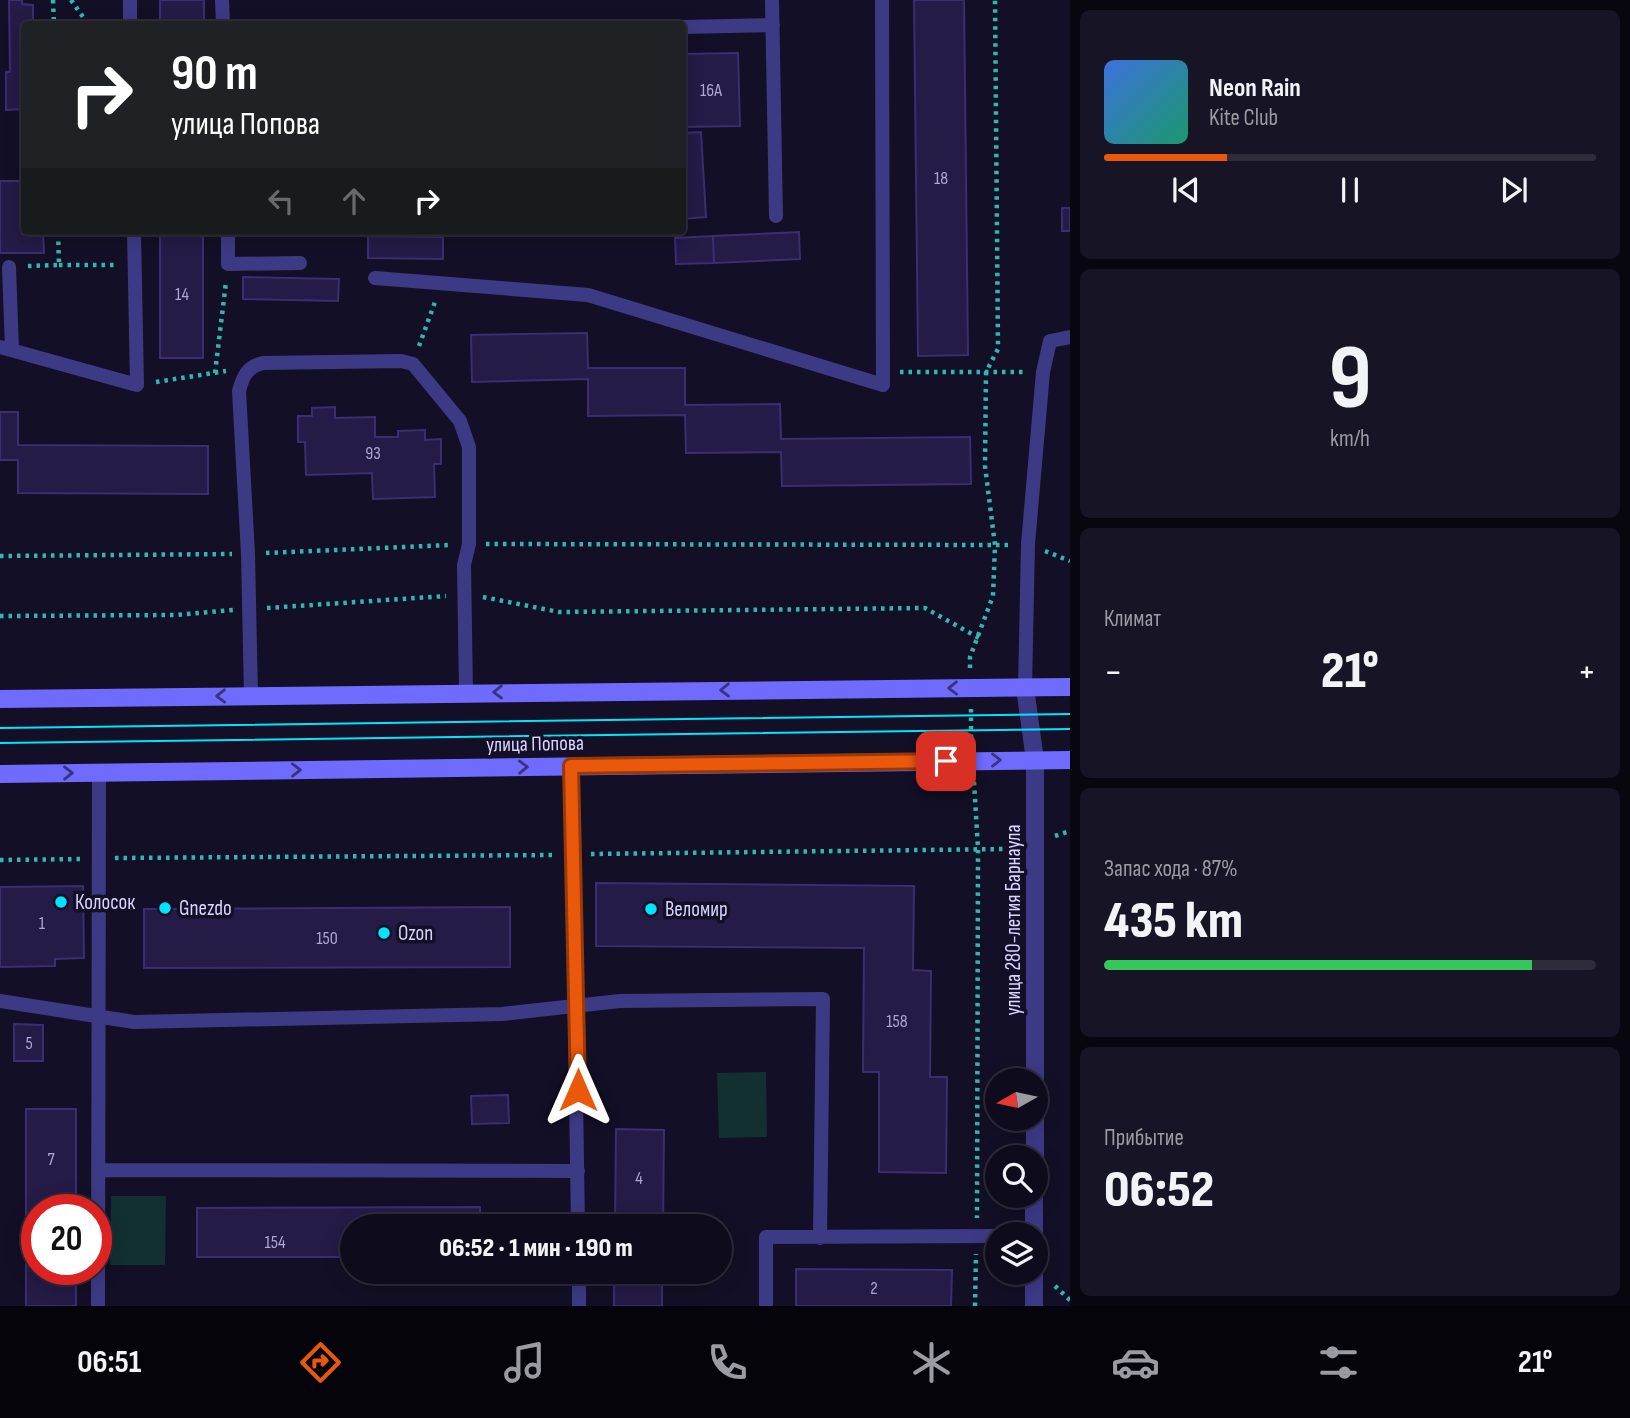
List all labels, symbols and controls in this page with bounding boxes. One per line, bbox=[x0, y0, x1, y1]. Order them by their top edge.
text: 90 m bbox=[171, 45, 258, 104]
icon: right bbox=[56, 49, 147, 140]
text: Neon Rain bbox=[1209, 73, 1301, 104]
house number: 16А bbox=[700, 80, 722, 101]
text: Kite Club bbox=[1209, 104, 1278, 132]
text: улица Попова bbox=[171, 105, 320, 144]
house number: 18 bbox=[934, 168, 948, 189]
icon: previous bbox=[1167, 171, 1205, 209]
icon: pause bbox=[1331, 171, 1369, 209]
icon: next bbox=[1495, 171, 1533, 209]
icon: left bbox=[262, 182, 300, 220]
icon: ahead bbox=[335, 182, 373, 220]
icon: right bbox=[408, 182, 446, 220]
house number: 14 bbox=[175, 284, 189, 305]
text: 9 bbox=[1328, 325, 1372, 434]
text: km/h bbox=[1330, 425, 1370, 453]
house number: 93 bbox=[365, 443, 381, 464]
text: Климат bbox=[1104, 605, 1161, 633]
text: 21° bbox=[1321, 640, 1379, 703]
text: − bbox=[1104, 650, 1123, 695]
text: + bbox=[1577, 650, 1596, 695]
one-way arrow bbox=[947, 680, 958, 696]
one-way arrow bbox=[720, 682, 730, 698]
one-way arrow bbox=[492, 684, 503, 700]
one-way arrow bbox=[216, 689, 227, 704]
street label: улица Попова bbox=[486, 731, 584, 757]
pin bbox=[916, 731, 976, 791]
icon: arrive bbox=[927, 742, 965, 780]
one-way arrow bbox=[991, 752, 1001, 768]
one-way arrow bbox=[518, 759, 529, 774]
one-way arrow bbox=[291, 762, 301, 778]
one-way arrow bbox=[63, 765, 74, 781]
street label: улица 280-летия Барнаула bbox=[1001, 824, 1026, 1016]
text: Запас хода · 87% bbox=[1104, 855, 1238, 883]
place label: Колосок bbox=[75, 890, 135, 915]
text: 435 km bbox=[1104, 890, 1243, 953]
marker: Колосок bbox=[53, 894, 69, 910]
place label: Gnezdo bbox=[179, 896, 232, 921]
place label: Веломир bbox=[665, 897, 728, 922]
marker: Gnezdo bbox=[157, 900, 173, 916]
marker: Веломир bbox=[643, 901, 659, 917]
house number: 1 bbox=[39, 913, 46, 934]
place label: Ozon bbox=[398, 921, 433, 946]
marker: Ozon bbox=[376, 925, 392, 941]
house number: 150 bbox=[316, 928, 338, 949]
house number: 158 bbox=[886, 1011, 908, 1032]
house number: 5 bbox=[25, 1033, 33, 1054]
position arrow bbox=[541, 1053, 615, 1127]
north arrow bbox=[985, 1068, 1048, 1130]
map controls bbox=[985, 1068, 1048, 1285]
text: Прибытие bbox=[1104, 1124, 1184, 1152]
button: search bbox=[985, 1145, 1048, 1208]
house number: 7 bbox=[47, 1149, 55, 1170]
text: 06:52 bbox=[1104, 1159, 1214, 1222]
house number: 4 bbox=[635, 1168, 643, 1189]
speed limit sign: 20 bbox=[21, 1194, 112, 1285]
button: layers bbox=[985, 1222, 1048, 1285]
house number: 154 bbox=[264, 1232, 286, 1253]
text: 06:52 · 1 мин · 190 m bbox=[439, 1233, 633, 1264]
house number: 2 bbox=[870, 1278, 878, 1299]
icon: directions bbox=[296, 1338, 345, 1387]
icon: music bbox=[500, 1338, 549, 1387]
icon: phone bbox=[703, 1338, 752, 1387]
icon: climate bbox=[907, 1338, 956, 1387]
icon: car bbox=[1111, 1338, 1160, 1387]
icon: filters bbox=[1314, 1338, 1363, 1387]
text: 06:51 bbox=[77, 1343, 141, 1382]
text: 21° bbox=[1518, 1343, 1553, 1382]

